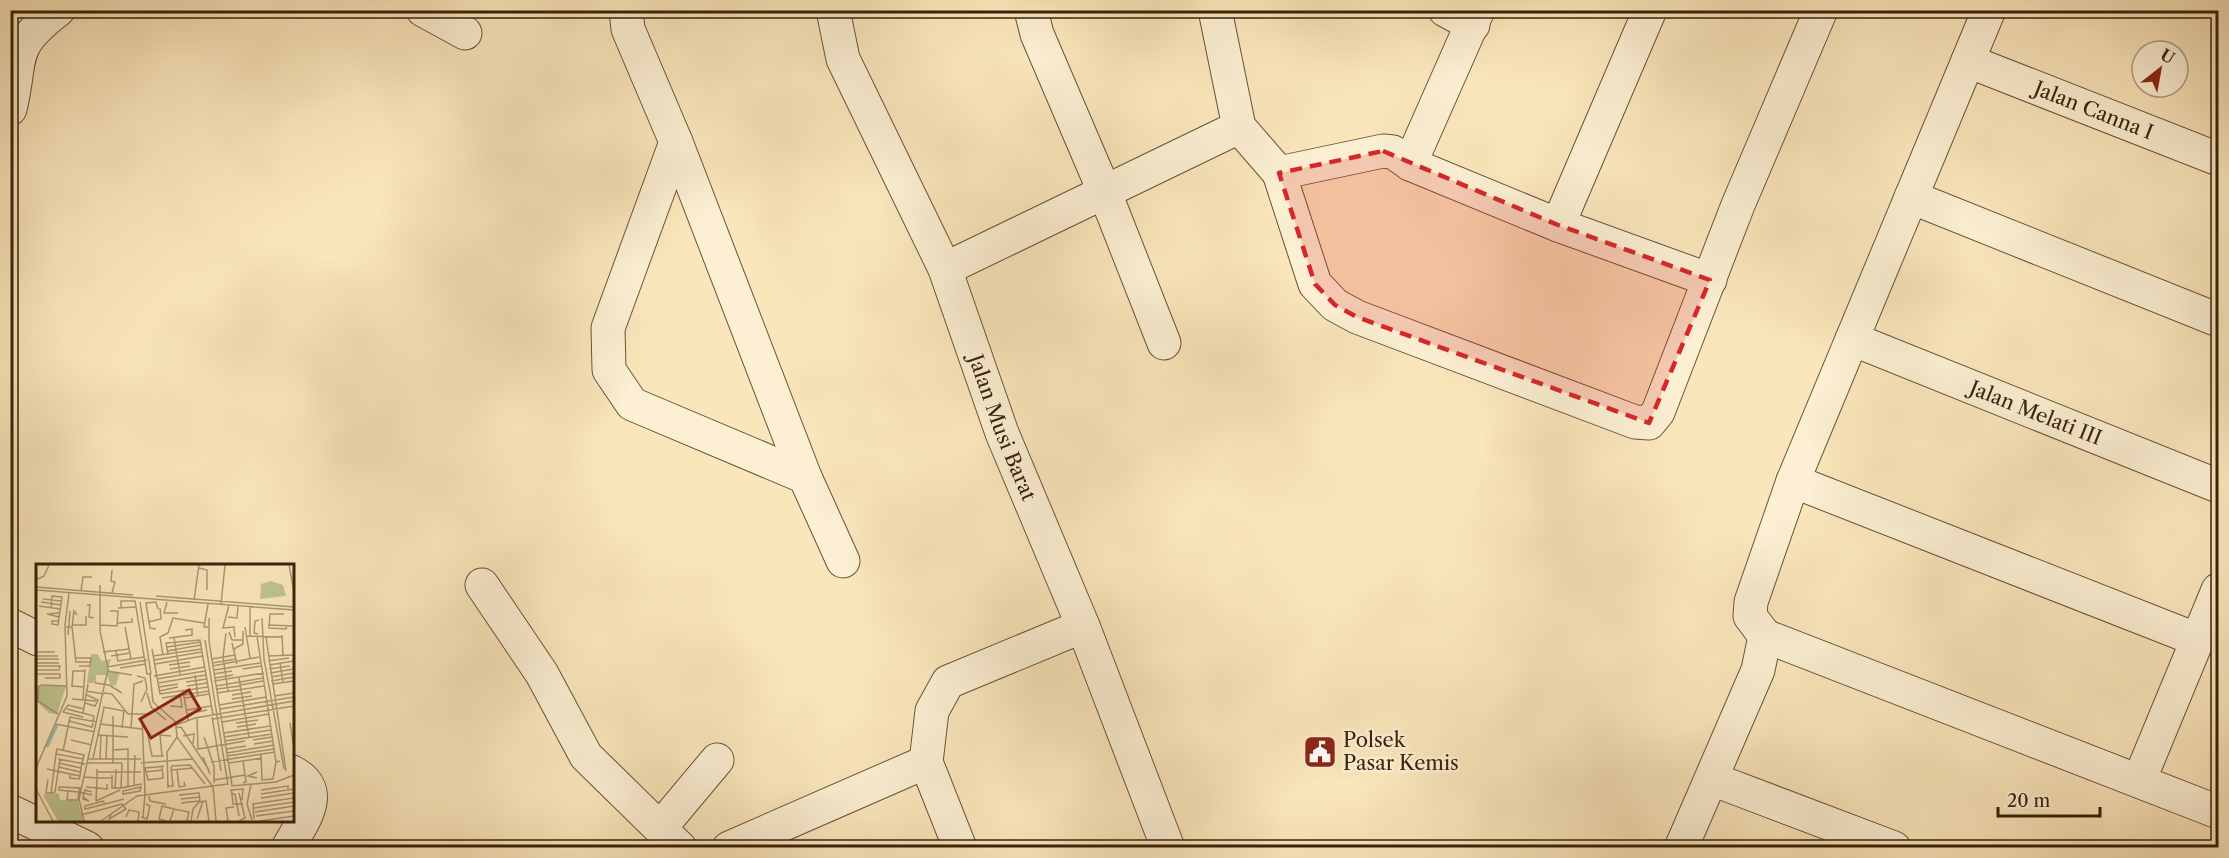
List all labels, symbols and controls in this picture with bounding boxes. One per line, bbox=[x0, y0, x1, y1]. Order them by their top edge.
north arrow bbox=[2130, 39, 2190, 99]
text: U bbox=[2157, 44, 2178, 68]
street label: Jalan Canna I bbox=[2028, 75, 2157, 144]
street label: Jalan Musi Barat bbox=[963, 348, 1041, 504]
street label: Jalan Melati III bbox=[1963, 374, 2105, 450]
inset map bbox=[36, 564, 294, 822]
place label: Polsek Pasar Kemis bbox=[1343, 728, 1459, 775]
public building icon: Polsek Pasar Kemis bbox=[1302, 734, 1338, 770]
scale bar bbox=[1998, 780, 2100, 818]
text: 20 m bbox=[2007, 790, 2051, 812]

